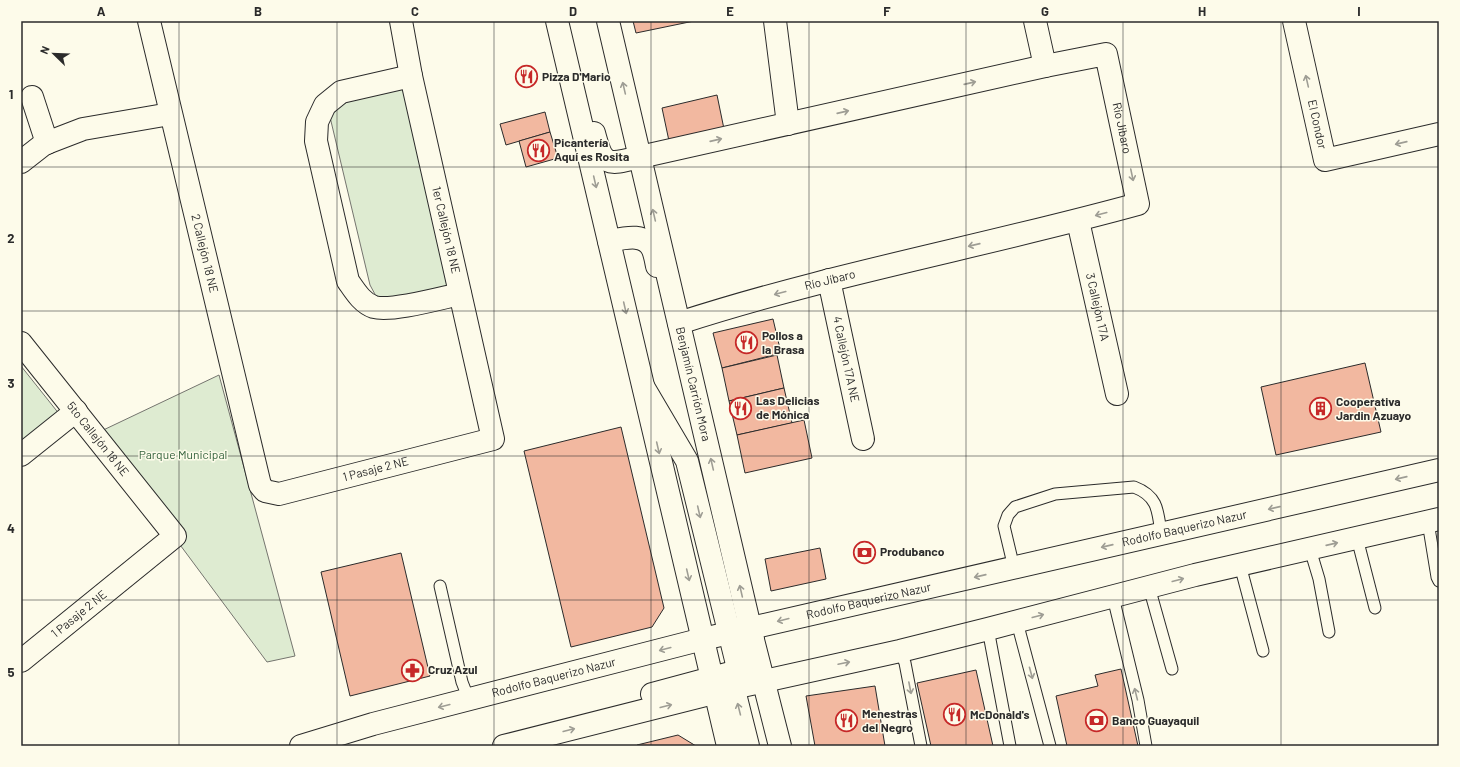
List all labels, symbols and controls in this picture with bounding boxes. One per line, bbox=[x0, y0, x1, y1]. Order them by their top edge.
text: A bbox=[97, 3, 106, 19]
text: B bbox=[254, 3, 262, 19]
text: C bbox=[411, 3, 419, 19]
text: D bbox=[569, 3, 577, 19]
text: E bbox=[726, 3, 734, 19]
text: F bbox=[883, 3, 891, 19]
text: G bbox=[1041, 3, 1049, 19]
text: H bbox=[1198, 3, 1206, 19]
text: I bbox=[1357, 3, 1361, 19]
north arrow bbox=[34, 34, 74, 74]
text: N bbox=[37, 44, 52, 56]
restaurant icon: Pizza D'Mario bbox=[514, 64, 540, 90]
place label: Pizza D'Mario bbox=[542, 69, 611, 83]
one-way arrow bbox=[1303, 75, 1311, 88]
one-way arrow bbox=[963, 79, 976, 86]
one-way arrow bbox=[620, 82, 627, 95]
text: 1 bbox=[9, 86, 13, 102]
street label: El Condor bbox=[1306, 98, 1330, 151]
street label: Río Jíbaro bbox=[1111, 101, 1135, 155]
one-way arrow bbox=[836, 107, 849, 115]
place label: Picantería Aquí es Rosita bbox=[554, 135, 629, 163]
one-way arrow bbox=[710, 136, 723, 144]
restaurant icon: Picantería Aquí es Rosita bbox=[525, 137, 551, 163]
one-way arrow bbox=[1395, 139, 1408, 147]
one-way arrow bbox=[1128, 168, 1136, 181]
one-way arrow bbox=[592, 175, 599, 188]
street label: 1er Callejón 18 NE bbox=[430, 185, 464, 275]
one-way arrow bbox=[649, 209, 657, 222]
one-way arrow bbox=[1094, 211, 1107, 218]
street label: 2 Callejón 18 NE bbox=[189, 212, 222, 294]
text: 2 bbox=[7, 230, 15, 246]
one-way arrow bbox=[968, 242, 981, 250]
street label: Río Jíbaro bbox=[803, 266, 857, 292]
street label: 3 Callejón 17A bbox=[1084, 271, 1113, 342]
one-way arrow bbox=[774, 290, 787, 297]
one-way arrow bbox=[622, 301, 629, 314]
street label: 4 Callejón 17A NE bbox=[831, 315, 863, 403]
street label: Benjamín Carrión Mora bbox=[674, 325, 714, 442]
place label: Pollos a la Brasa bbox=[762, 328, 804, 356]
restaurant icon: Pollos a la Brasa bbox=[734, 330, 760, 356]
text: 3 bbox=[7, 375, 15, 391]
place label: Las Delicias de Mónica bbox=[756, 393, 819, 421]
place label: Cooperativa Jardin Azuayo bbox=[1336, 394, 1412, 422]
restaurant icon: Las Delicias de Mónica bbox=[728, 395, 754, 421]
building icon: Cooperativa Jardin Azuayo bbox=[1308, 396, 1334, 422]
street label: 5to Callejón 18 NE bbox=[65, 399, 132, 478]
one-way arrow bbox=[655, 441, 663, 454]
park label: Parque Municipal bbox=[139, 447, 227, 461]
street label: 1 Pasaje 2 NE bbox=[341, 453, 410, 483]
one-way arrow bbox=[707, 458, 715, 471]
one-way arrow bbox=[1395, 475, 1408, 483]
one-way arrow bbox=[1268, 504, 1281, 512]
one-way arrow bbox=[696, 505, 704, 518]
street label: Rodolfo Baquerizo Nazur bbox=[1120, 506, 1249, 549]
text: 4 bbox=[7, 520, 15, 536]
bank icon: Produbanco bbox=[851, 539, 877, 565]
one-way arrow bbox=[1325, 539, 1338, 547]
one-way arrow bbox=[1101, 543, 1114, 551]
place label: Produbanco bbox=[880, 544, 945, 558]
one-way arrow bbox=[684, 568, 692, 581]
one-way arrow bbox=[974, 572, 987, 580]
one-way arrow bbox=[1171, 575, 1184, 583]
street label: Rodolfo Baquerizo Nazur bbox=[805, 579, 933, 621]
one-way arrow bbox=[737, 584, 745, 597]
street label: 1 Pasaje 2 NE bbox=[48, 587, 109, 640]
one-way arrow bbox=[1032, 612, 1045, 619]
one-way arrow bbox=[777, 617, 790, 625]
one-way arrow bbox=[659, 646, 672, 653]
street label: Rodolfo Baquerizo Nazur bbox=[490, 654, 618, 699]
pharmacy icon: Cruz Azul bbox=[399, 657, 425, 683]
one-way arrow bbox=[837, 658, 850, 666]
place label: Cruz Azul bbox=[428, 662, 477, 676]
text: 5 bbox=[7, 664, 15, 680]
one-way arrow bbox=[1027, 666, 1035, 679]
one-way arrow bbox=[907, 681, 915, 694]
one-way arrow bbox=[1132, 688, 1139, 701]
one-way arrow bbox=[659, 701, 672, 709]
restaurant icon: McDonald's bbox=[942, 702, 968, 728]
one-way arrow bbox=[438, 703, 451, 711]
one-way arrow bbox=[734, 703, 742, 716]
place label: Menestras del Negro bbox=[862, 706, 918, 734]
place label: McDonald's bbox=[970, 707, 1030, 721]
restaurant icon: Menestras del Negro bbox=[833, 708, 859, 734]
bank icon: Banco Guayaquil bbox=[1084, 708, 1110, 734]
place label: Banco Guayaquil bbox=[1112, 713, 1199, 727]
one-way arrow bbox=[562, 725, 575, 733]

